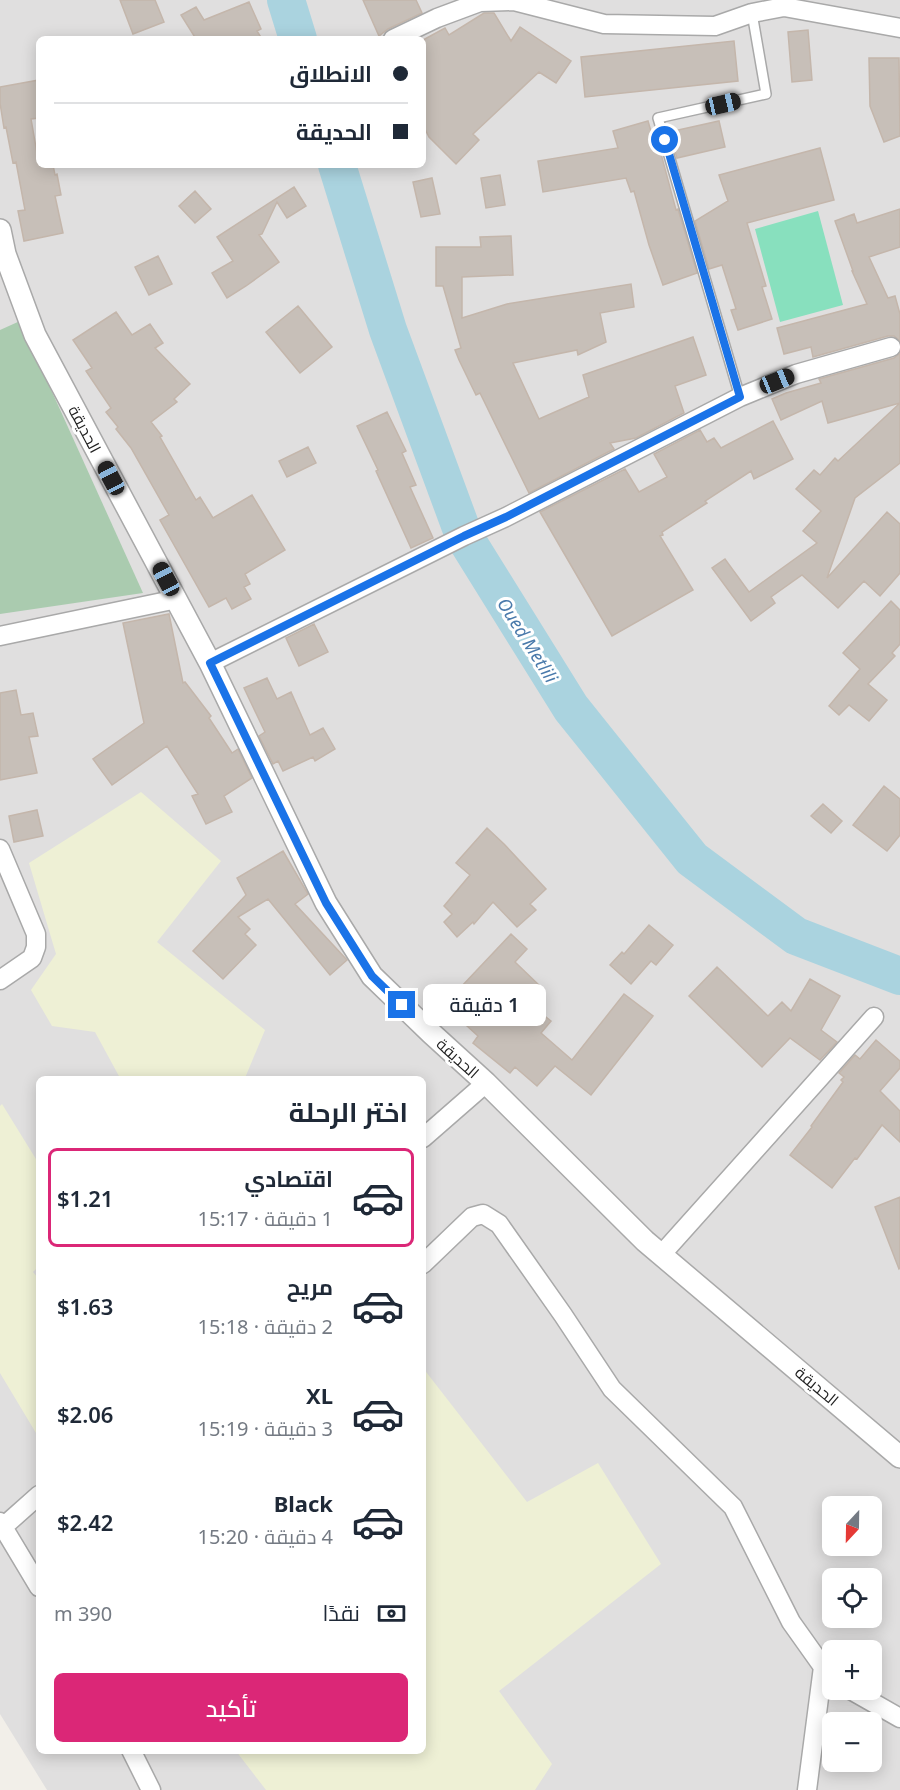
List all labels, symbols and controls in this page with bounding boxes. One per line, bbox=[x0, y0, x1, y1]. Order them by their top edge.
text: الانطلاق bbox=[289, 58, 372, 88]
car bbox=[703, 91, 743, 117]
text: الحديقة bbox=[296, 116, 372, 146]
route start bbox=[651, 126, 678, 153]
car bbox=[757, 366, 797, 396]
street label: الحديقة bbox=[63, 401, 107, 457]
car bbox=[95, 458, 127, 498]
car bbox=[150, 559, 182, 599]
water label: Oued Metlili bbox=[492, 593, 564, 687]
callout: 1 دقيقة bbox=[423, 984, 546, 1026]
route end bbox=[388, 991, 415, 1018]
text: 1 دقيقة bbox=[450, 991, 519, 1018]
street label: الحديقة bbox=[432, 1033, 484, 1083]
text: اختر الرحلة bbox=[289, 1093, 408, 1130]
text: اقتصادي bbox=[244, 1163, 333, 1193]
icon: car bbox=[351, 1171, 405, 1225]
text: $1.21 bbox=[57, 1183, 113, 1213]
text: 1 دقيقة · 15:17 bbox=[197, 1205, 333, 1232]
text: مريح bbox=[287, 1271, 333, 1301]
icon: car bbox=[351, 1279, 405, 1333]
text: $1.63 bbox=[57, 1291, 113, 1321]
text: 2 دقيقة · 15:18 bbox=[197, 1313, 333, 1340]
street label: الحديقة bbox=[791, 1361, 843, 1411]
text: XL bbox=[306, 1380, 333, 1410]
icon: car bbox=[351, 1387, 405, 1441]
text: $2.06 bbox=[57, 1399, 113, 1429]
text: 3 دقيقة · 15:19 bbox=[197, 1415, 333, 1442]
text: Black bbox=[274, 1488, 333, 1518]
icon: car bbox=[351, 1495, 405, 1549]
north arrow bbox=[822, 1496, 882, 1556]
map controls bbox=[822, 1496, 882, 1772]
text: $2.42 bbox=[57, 1507, 113, 1537]
text: 4 دقيقة · 15:20 bbox=[197, 1523, 333, 1550]
button: locate bbox=[822, 1568, 882, 1628]
text: نقدًا bbox=[322, 1597, 360, 1627]
icon: cash bbox=[375, 1597, 408, 1630]
text: 390 m bbox=[54, 1600, 112, 1627]
button: + bbox=[822, 1640, 882, 1700]
button: تأكيد bbox=[54, 1673, 408, 1742]
button: − bbox=[822, 1712, 882, 1772]

